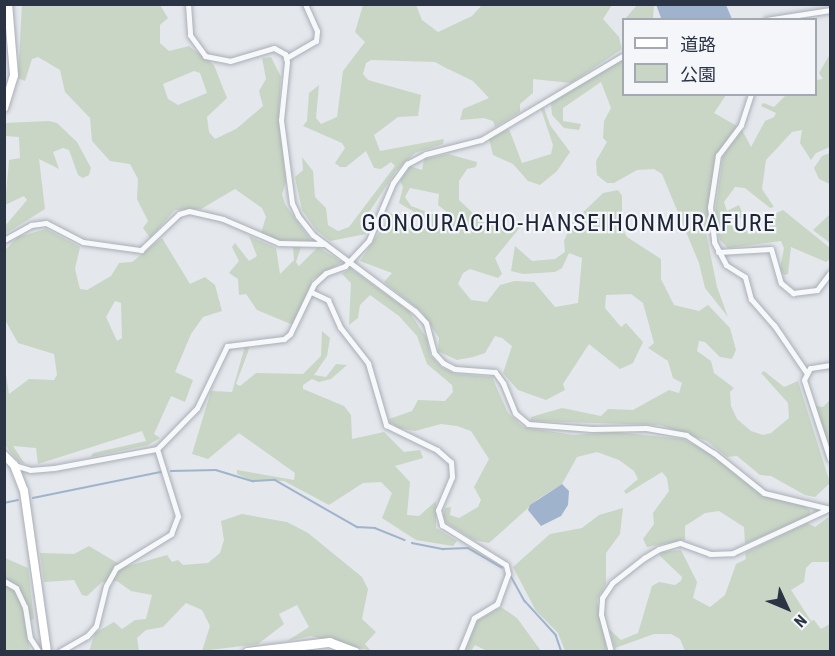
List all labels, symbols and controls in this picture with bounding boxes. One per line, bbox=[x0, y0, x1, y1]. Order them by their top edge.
legend bbox=[622, 18, 817, 96]
text: 道路 bbox=[680, 34, 716, 55]
text: 公園 bbox=[680, 64, 716, 85]
district label: GONOURACHO-HANSEIHONMURAFURE bbox=[362, 210, 776, 238]
north arrow bbox=[757, 578, 817, 638]
text: N bbox=[790, 611, 811, 631]

